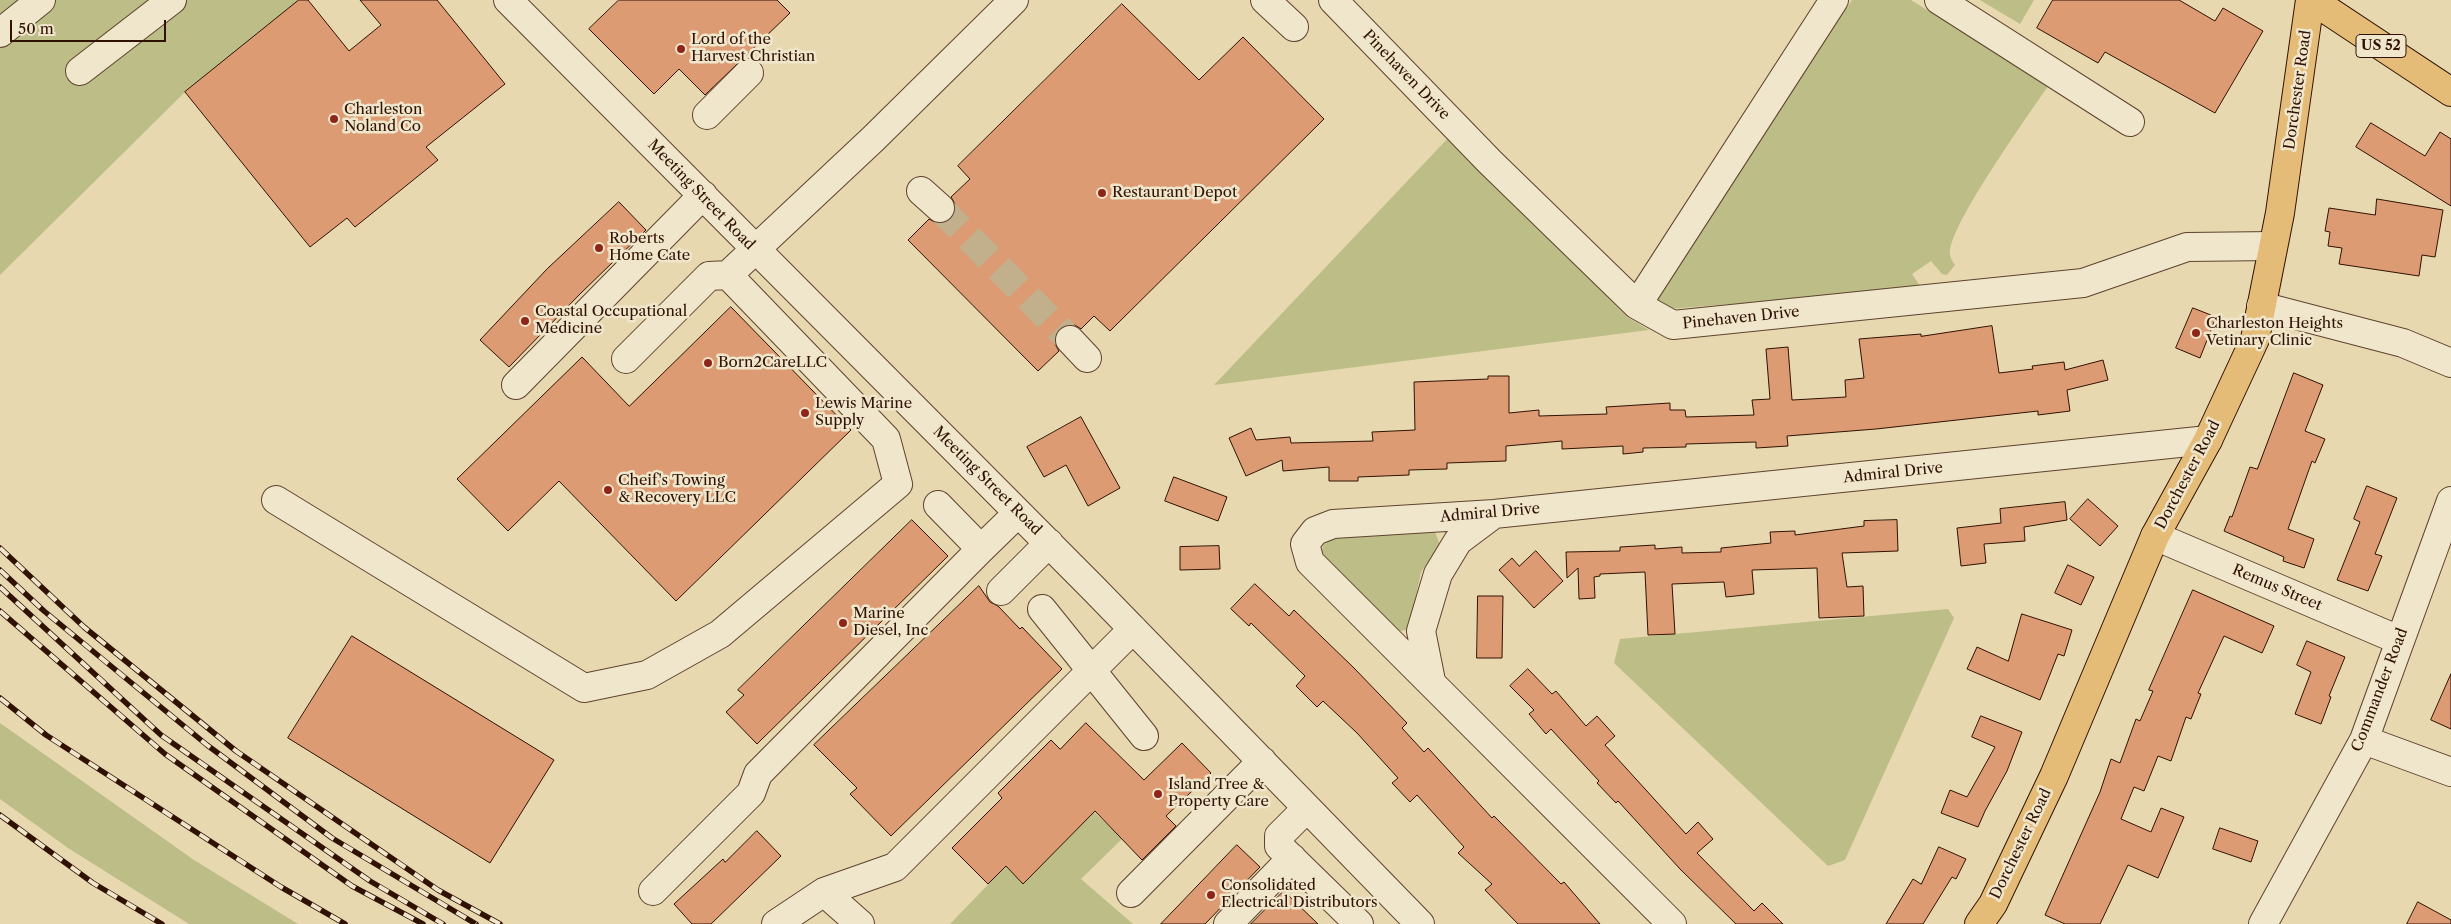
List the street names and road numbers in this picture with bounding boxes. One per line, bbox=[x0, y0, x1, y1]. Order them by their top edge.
street label: Pinehaven Drive bbox=[1359, 26, 1453, 124]
street label: Dorchester Road bbox=[2281, 29, 2315, 151]
road number: US 52 bbox=[2356, 34, 2406, 58]
street label: Meeting Street Road bbox=[644, 136, 758, 254]
street label: Pinehaven Drive bbox=[1682, 303, 1800, 333]
street label: Dorchester Road bbox=[2152, 417, 2224, 533]
street label: Meeting Street Road bbox=[929, 423, 1045, 539]
street label: Admiral Drive bbox=[1842, 459, 1944, 487]
street label: Admiral Drive bbox=[1439, 500, 1541, 526]
street label: Remus Street bbox=[2230, 561, 2324, 615]
street label: Commander Road bbox=[2348, 626, 2412, 754]
street label: Dorchester Road bbox=[1986, 786, 2056, 902]

